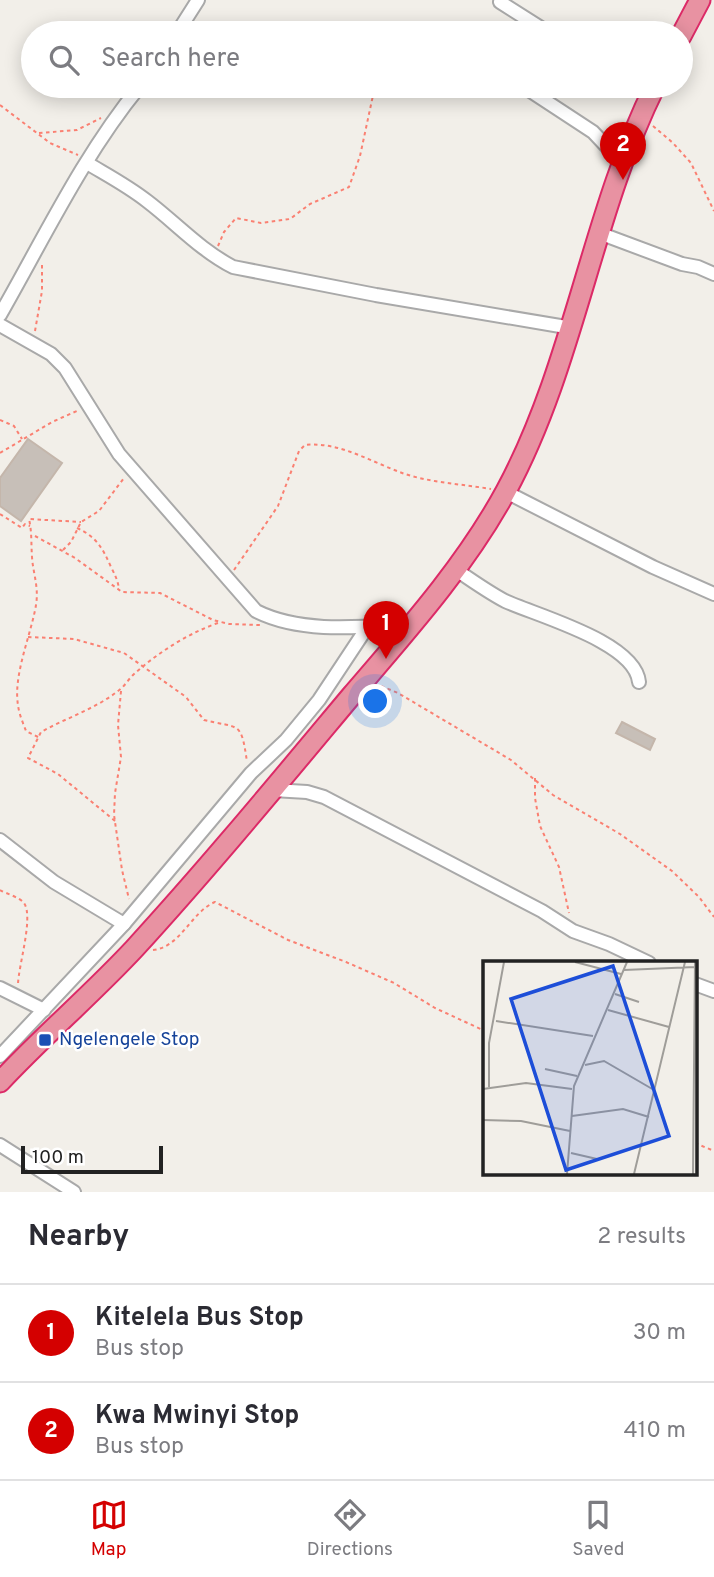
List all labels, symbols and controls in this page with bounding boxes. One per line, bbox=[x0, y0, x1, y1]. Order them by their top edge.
search box bbox=[21, 21, 693, 98]
icon: search bbox=[45, 41, 83, 79]
text: Search here bbox=[101, 43, 240, 76]
pin: 2 bbox=[600, 122, 646, 180]
pin: 1 bbox=[363, 601, 409, 659]
your location bbox=[358, 684, 392, 718]
inset map bbox=[483, 961, 696, 1174]
place label: Ngelengele Stop bbox=[59, 1028, 200, 1052]
marker: Ngelengele Stop bbox=[37, 1032, 53, 1048]
scale bar bbox=[21, 1143, 163, 1175]
text: 100 m bbox=[32, 1146, 84, 1170]
text: Nearby bbox=[28, 1219, 129, 1256]
text: 2 results bbox=[597, 1223, 686, 1252]
text: Kitelela Bus Stop bbox=[95, 1302, 304, 1335]
text: 1 bbox=[46, 1319, 56, 1348]
text: 30 m bbox=[633, 1319, 686, 1348]
text: Bus stop bbox=[95, 1335, 184, 1364]
text: Kwa Mwinyi Stop bbox=[95, 1400, 299, 1433]
text: 2 bbox=[44, 1417, 58, 1446]
text: 410 m bbox=[623, 1417, 686, 1446]
text: Bus stop bbox=[95, 1433, 184, 1462]
tab: Map bbox=[90, 1496, 128, 1562]
tab: Directions bbox=[307, 1496, 393, 1562]
tab: Saved bbox=[572, 1496, 624, 1562]

